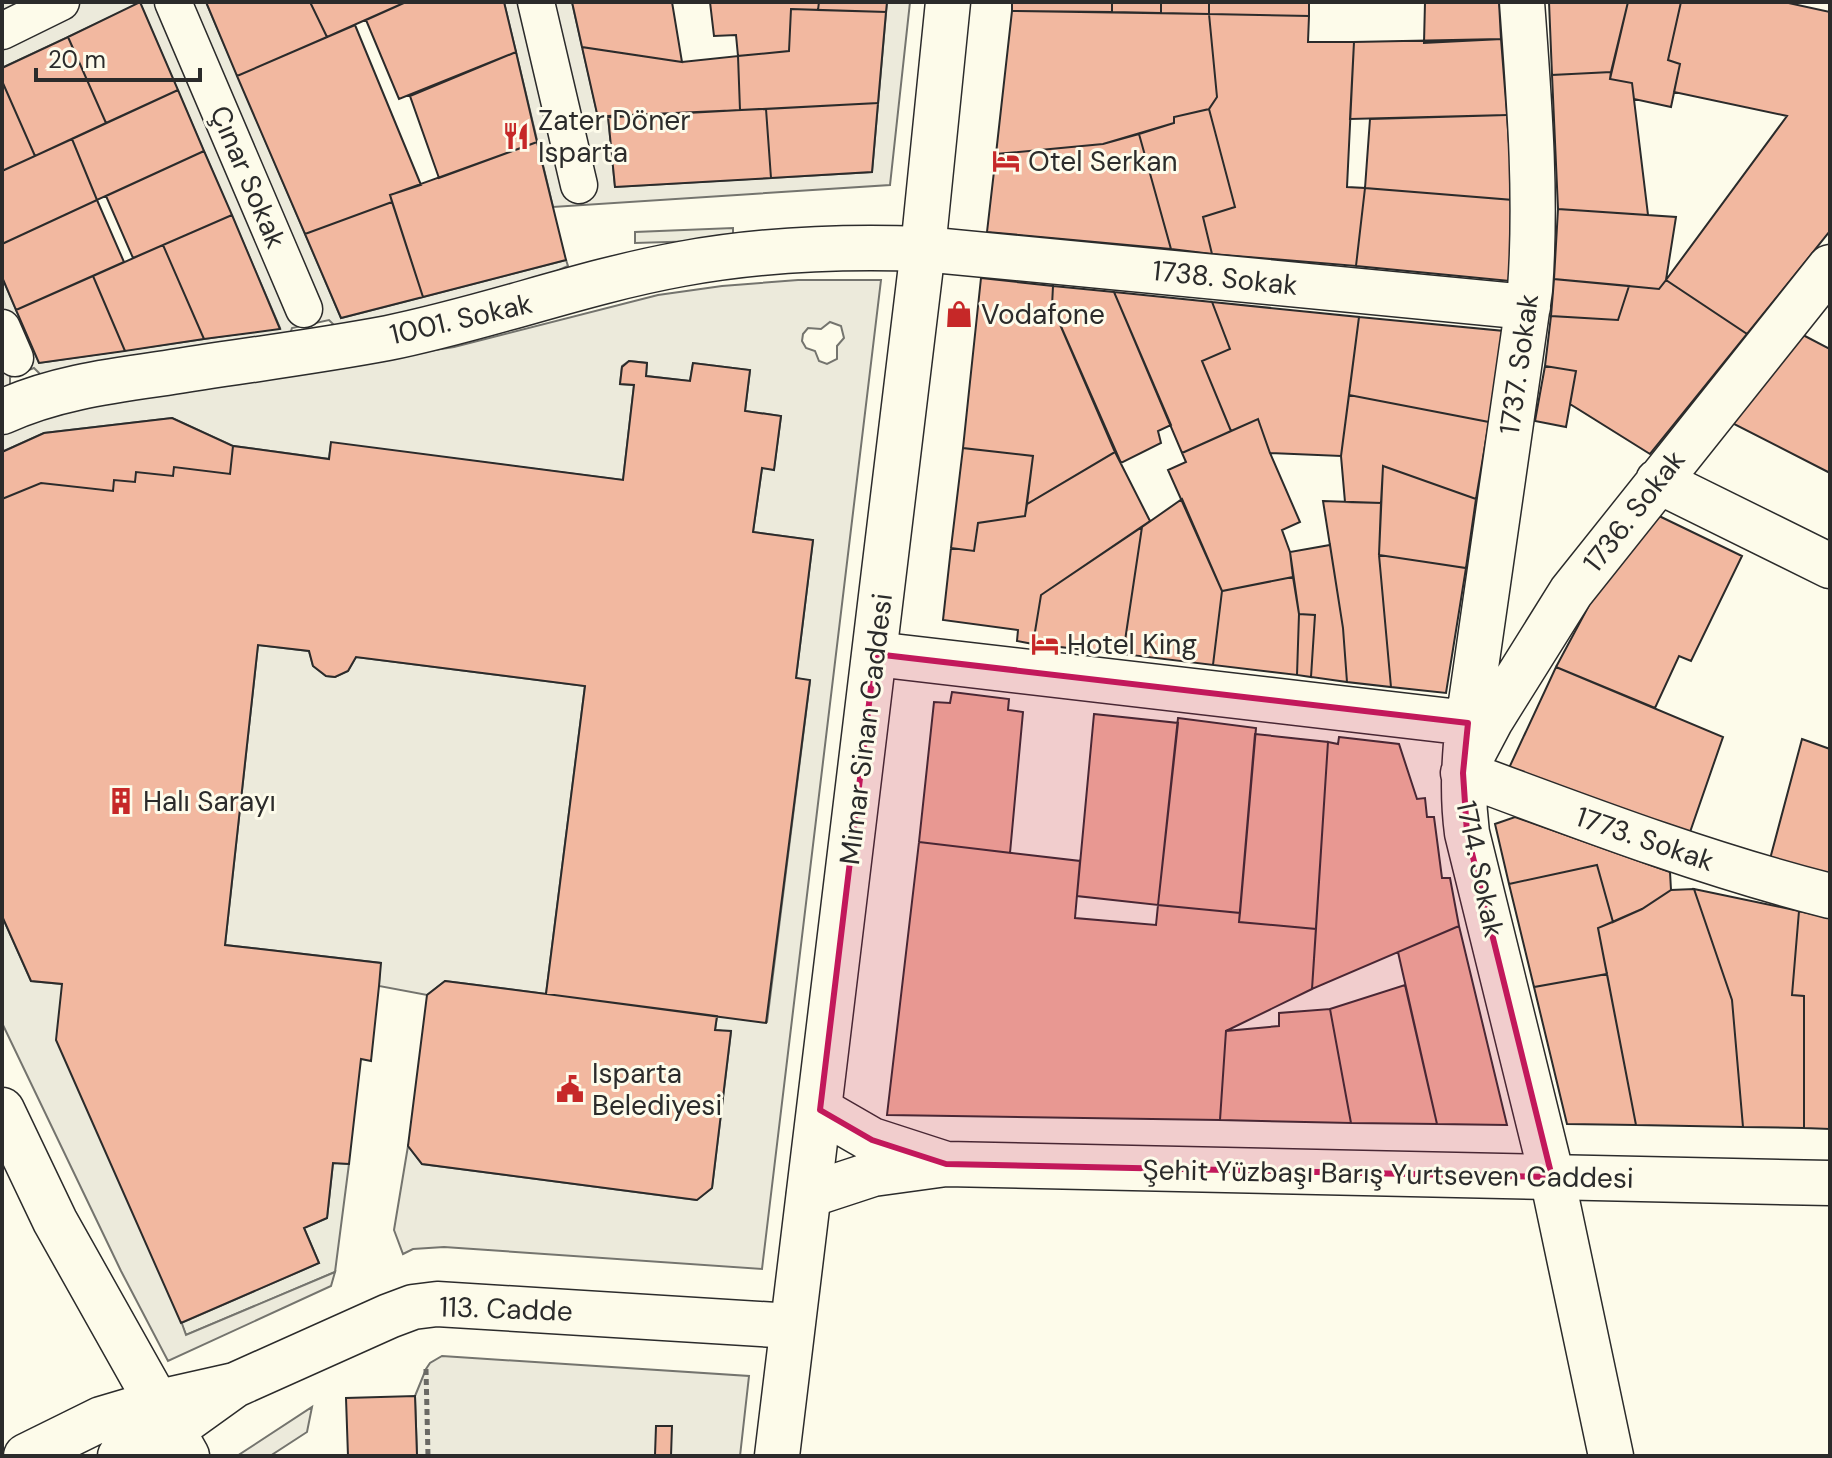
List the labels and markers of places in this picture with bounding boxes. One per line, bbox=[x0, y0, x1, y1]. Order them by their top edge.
place label: Zater Döner Isparta bbox=[538, 102, 691, 171]
restaurant icon: Zater Döner Isparta bbox=[501, 121, 531, 151]
place label: Otel Serkan bbox=[1028, 143, 1178, 180]
hotel icon: Otel Serkan bbox=[991, 146, 1021, 176]
place label: Vodafone bbox=[981, 296, 1105, 333]
shop icon: Vodafone bbox=[944, 299, 974, 329]
place label: Hotel King bbox=[1067, 626, 1197, 663]
hotel icon: Hotel King bbox=[1030, 629, 1060, 659]
place label: Halı Sarayı bbox=[143, 783, 276, 820]
building icon: Halı Sarayı bbox=[106, 786, 136, 816]
place label: Isparta Belediyesi bbox=[592, 1055, 722, 1124]
public building icon: Isparta Belediyesi bbox=[555, 1074, 585, 1104]

